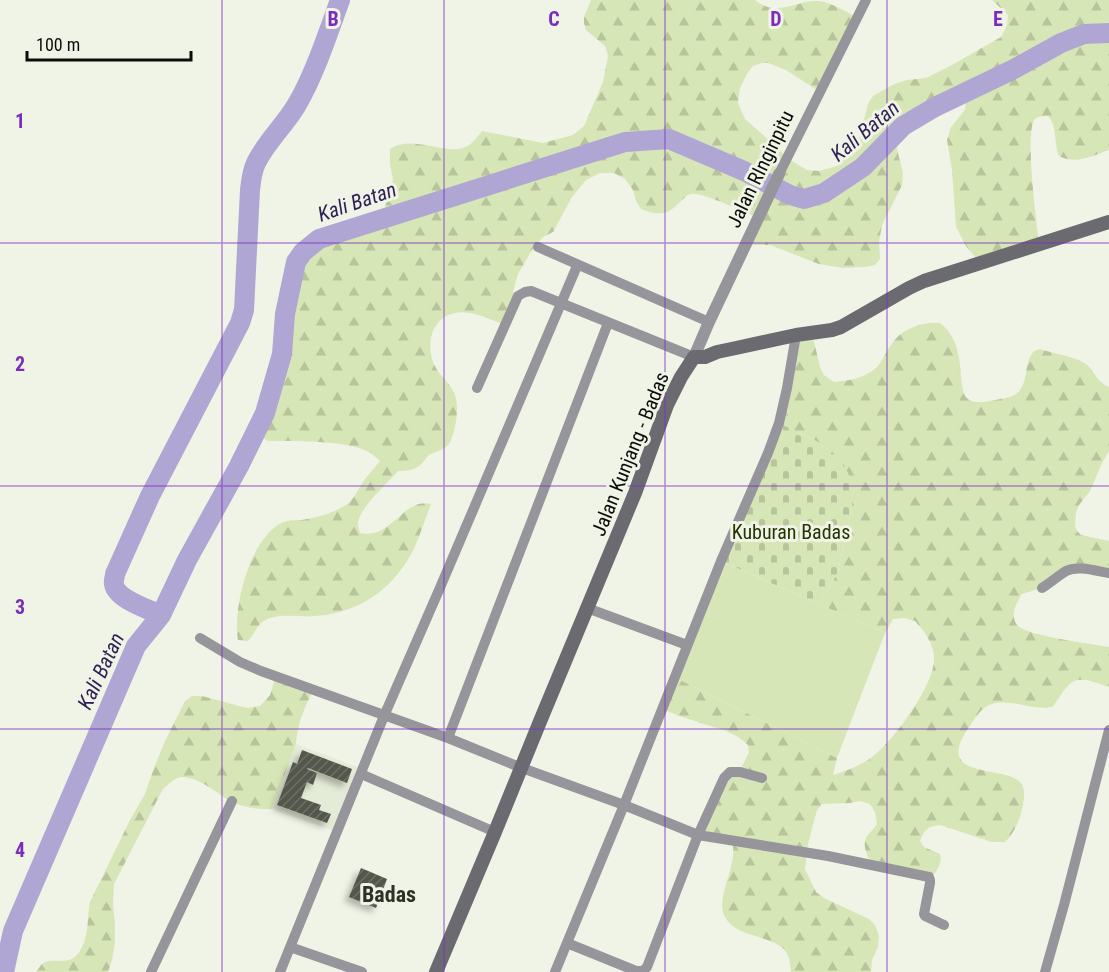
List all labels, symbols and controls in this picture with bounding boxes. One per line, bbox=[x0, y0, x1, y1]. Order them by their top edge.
text: B bbox=[327, 7, 339, 31]
text: C bbox=[548, 7, 560, 31]
text: D bbox=[770, 7, 782, 31]
text: E bbox=[993, 7, 1003, 31]
scale bar bbox=[27, 24, 190, 62]
text: 100 m bbox=[36, 34, 80, 55]
water label: Kali Batan bbox=[826, 96, 904, 166]
street label: Jalan RInginpitu bbox=[721, 107, 799, 231]
text: 1 bbox=[15, 109, 25, 133]
water label: Kali Batan bbox=[315, 177, 399, 227]
text: 2 bbox=[15, 352, 25, 376]
street label: Jalan Kunjang - Badas bbox=[586, 369, 674, 539]
park label: Kuburan Badas bbox=[732, 520, 850, 544]
text: 3 bbox=[15, 595, 25, 619]
water label: Kali Batan bbox=[73, 629, 129, 713]
text: 4 bbox=[15, 838, 25, 862]
district label: Badas bbox=[362, 882, 416, 907]

